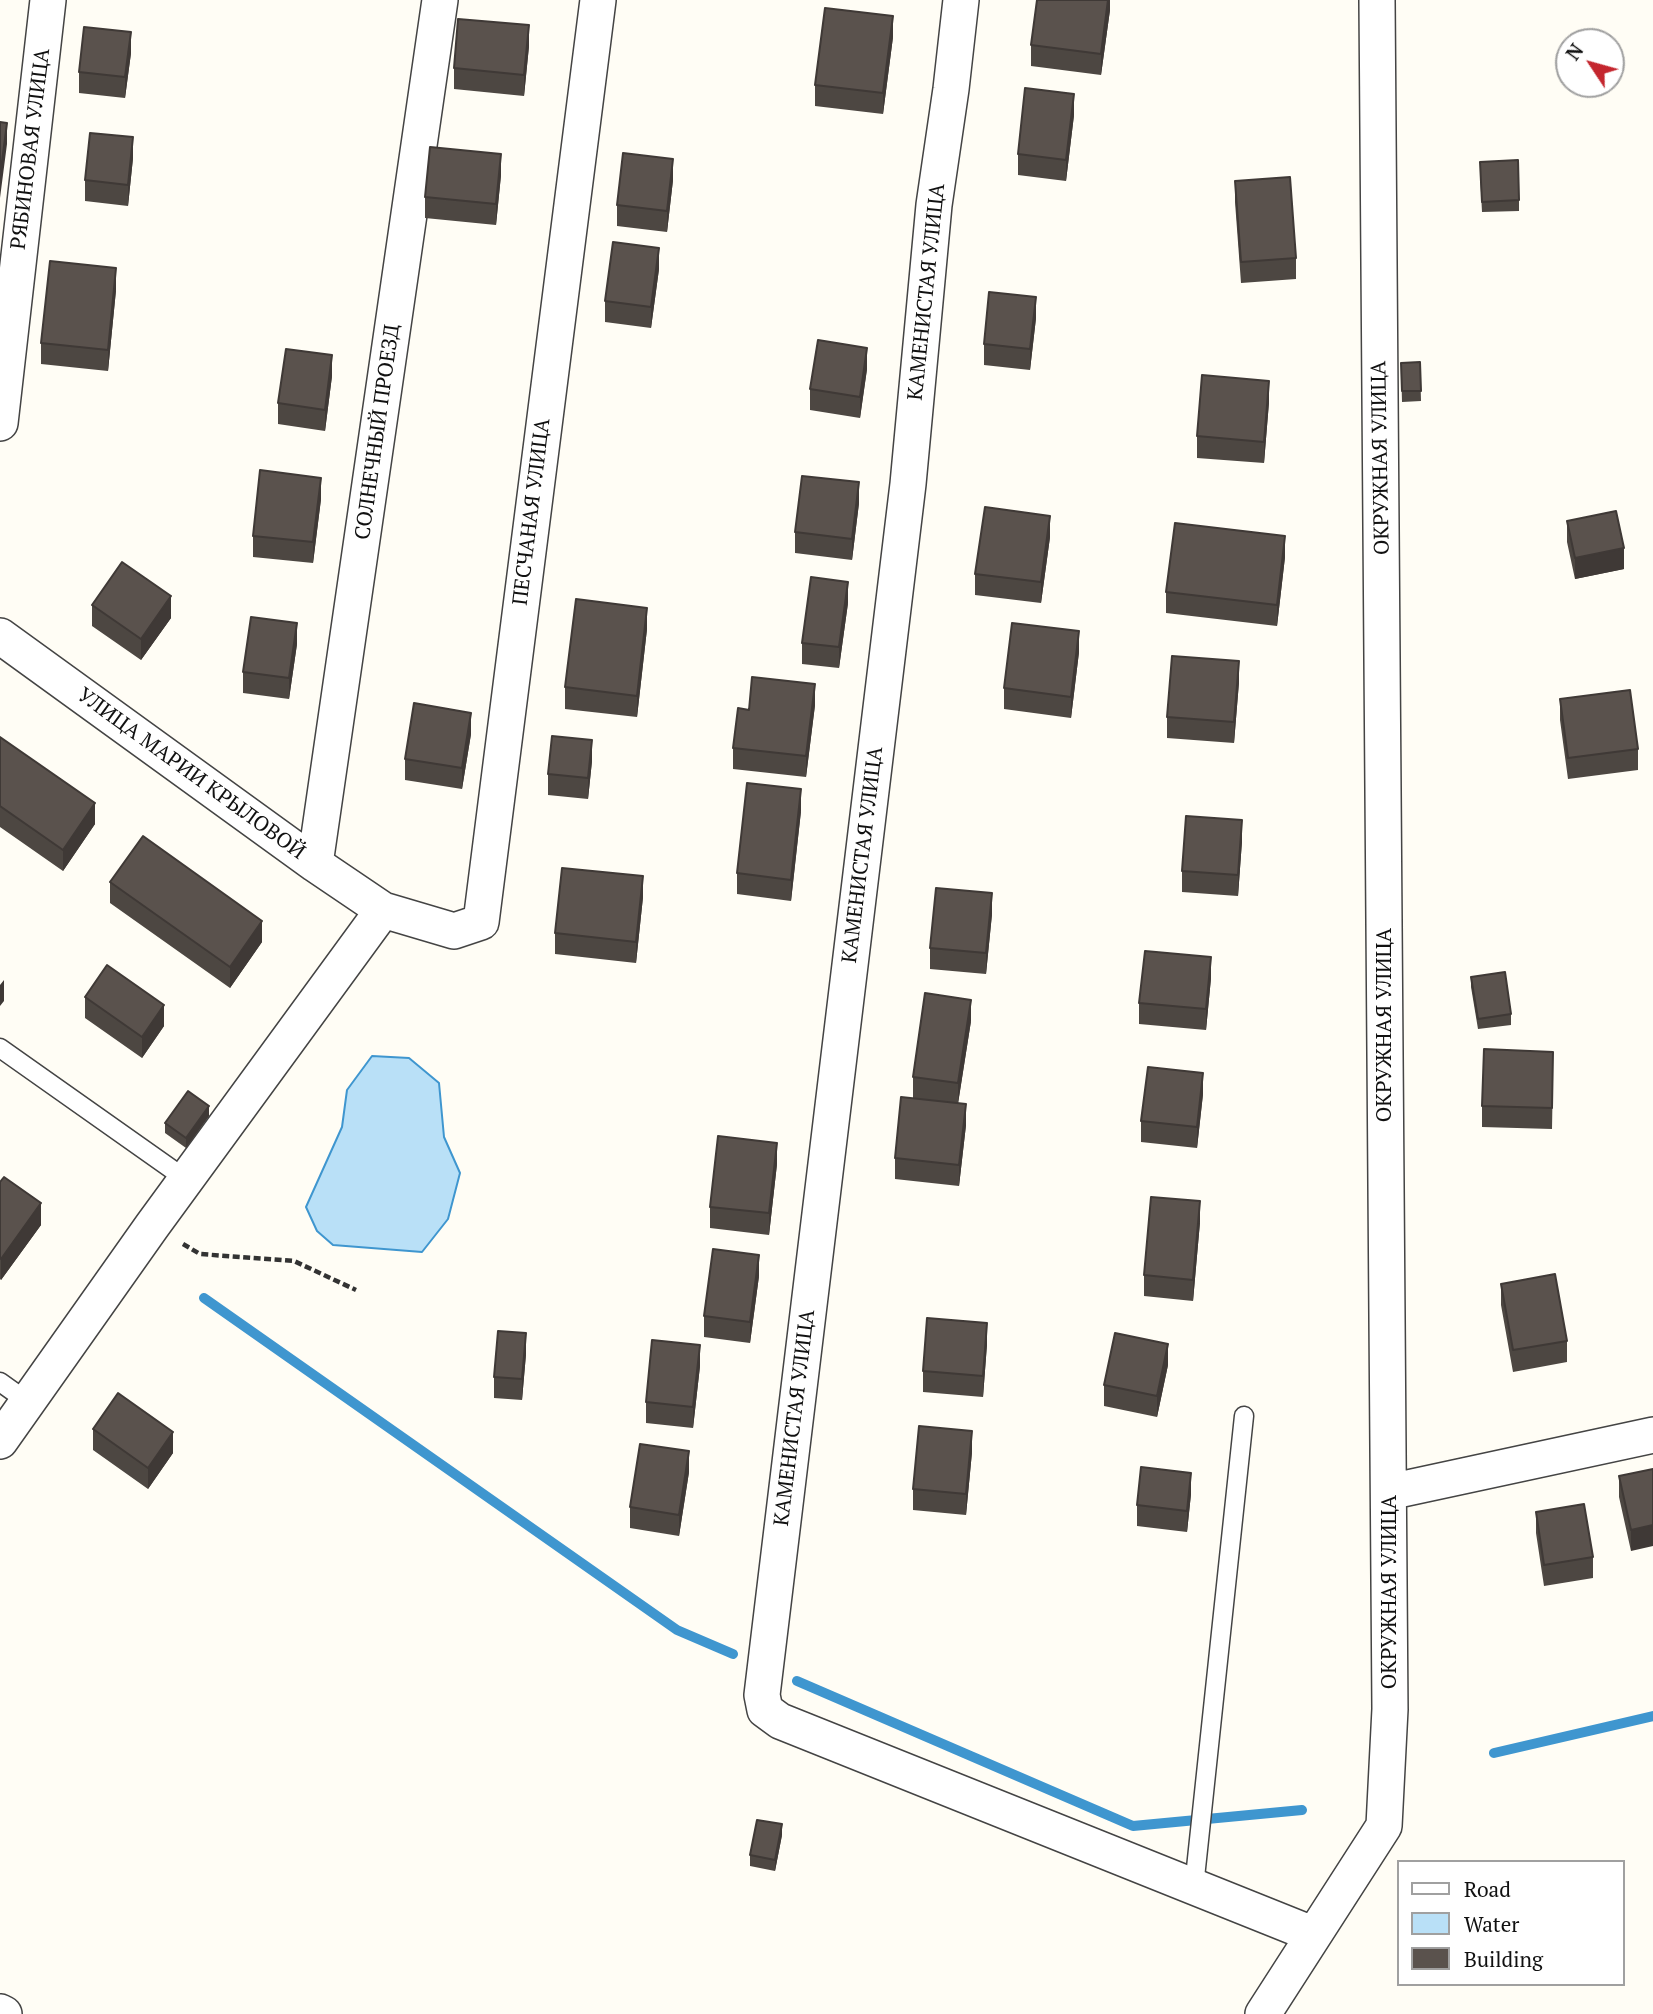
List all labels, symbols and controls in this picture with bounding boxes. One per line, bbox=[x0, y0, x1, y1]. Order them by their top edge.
north arrow bbox=[1555, 28, 1625, 98]
text: N bbox=[1560, 38, 1589, 65]
street label: РЯБИНОВАЯ УЛИЦА bbox=[6, 47, 56, 251]
street label: КАМЕНИСТАЯ УЛИЦА bbox=[903, 182, 951, 402]
street label: СОЛНЕЧНЫЙ ПРОЕЗД bbox=[350, 323, 406, 541]
street label: ОКРУЖНАЯ УЛИЦА bbox=[1367, 361, 1395, 555]
street label: ПЕСЧАНАЯ УЛИЦА bbox=[508, 417, 556, 607]
street label: УЛИЦА МАРИИ КРЫЛОВОЙ bbox=[72, 683, 310, 865]
street label: КАМЕНИСТАЯ УЛИЦА bbox=[837, 745, 889, 965]
street label: ОКРУЖНАЯ УЛИЦА bbox=[1372, 928, 1398, 1122]
street label: КАМЕНИСТАЯ УЛИЦА bbox=[769, 1308, 821, 1528]
street label: ОКРУЖНАЯ УЛИЦА bbox=[1377, 1495, 1403, 1689]
legend bbox=[1398, 1860, 1625, 1986]
text: Road bbox=[1464, 1875, 1511, 1903]
text: Water bbox=[1464, 1910, 1519, 1938]
text: Building bbox=[1464, 1945, 1543, 1973]

